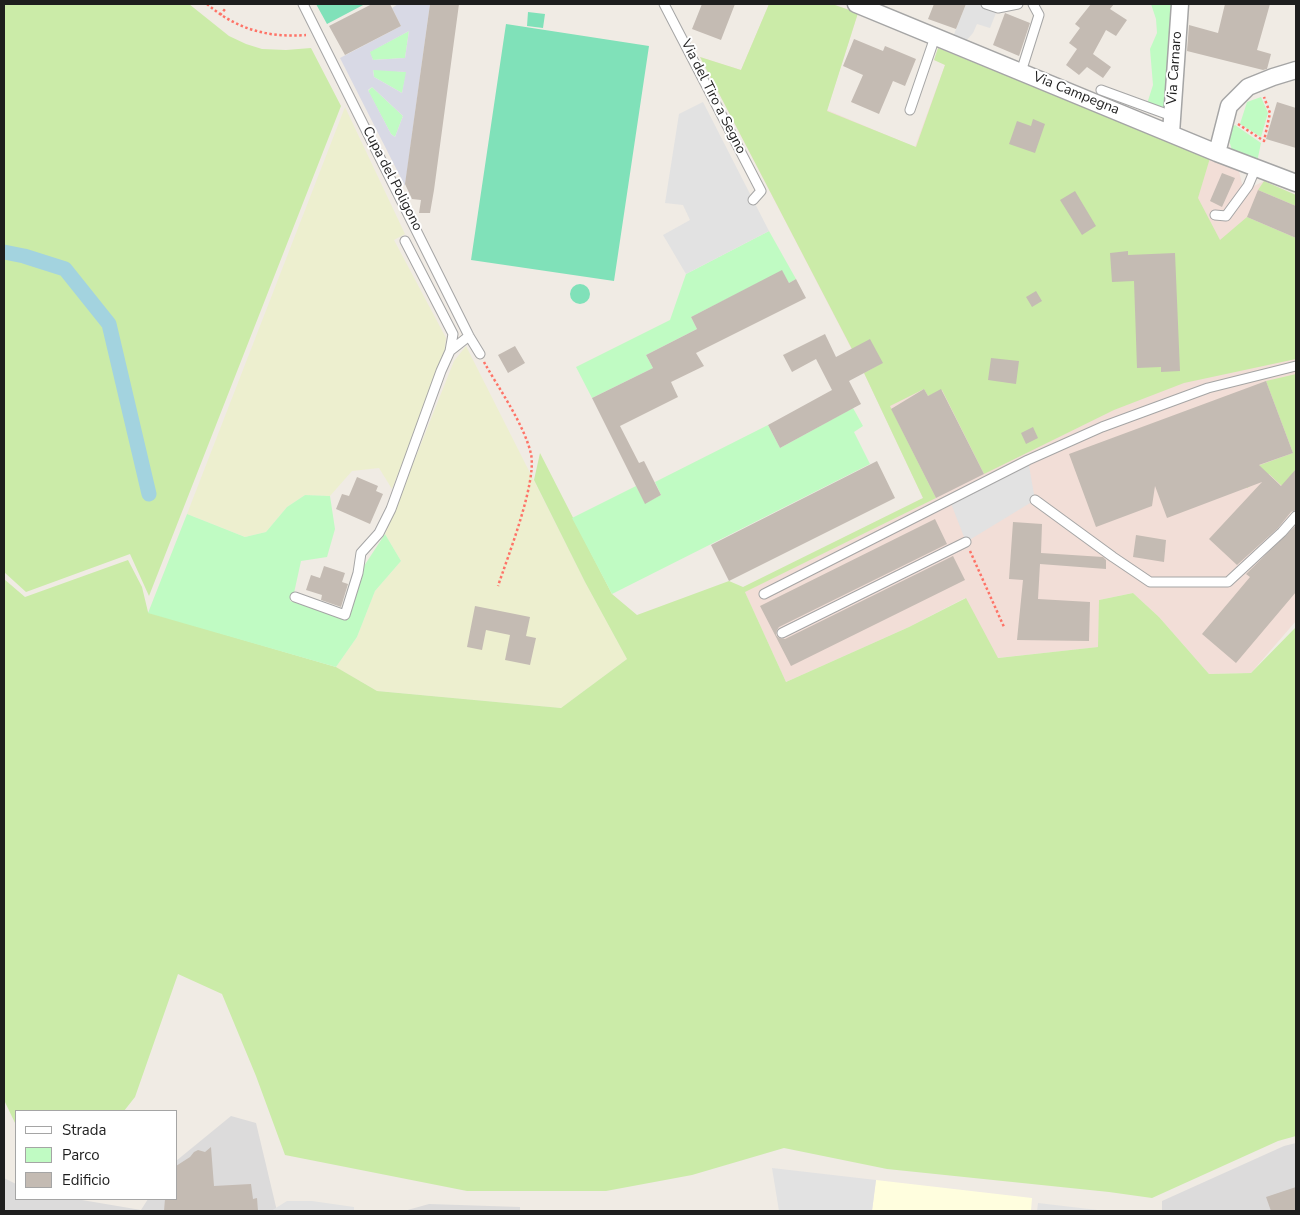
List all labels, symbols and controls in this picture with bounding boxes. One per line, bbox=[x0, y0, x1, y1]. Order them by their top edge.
street label: Via Carnaro bbox=[1164, 31, 1186, 105]
street label: Via del Tiro a Segno bbox=[677, 37, 749, 157]
street label: Via Campegna bbox=[1030, 69, 1122, 119]
street label: Cupa del Poligono bbox=[358, 124, 426, 234]
legend bbox=[15, 1110, 178, 1200]
text: Strada bbox=[62, 1120, 106, 1140]
text: Parco bbox=[62, 1145, 100, 1165]
text: Edificio bbox=[62, 1170, 110, 1190]

